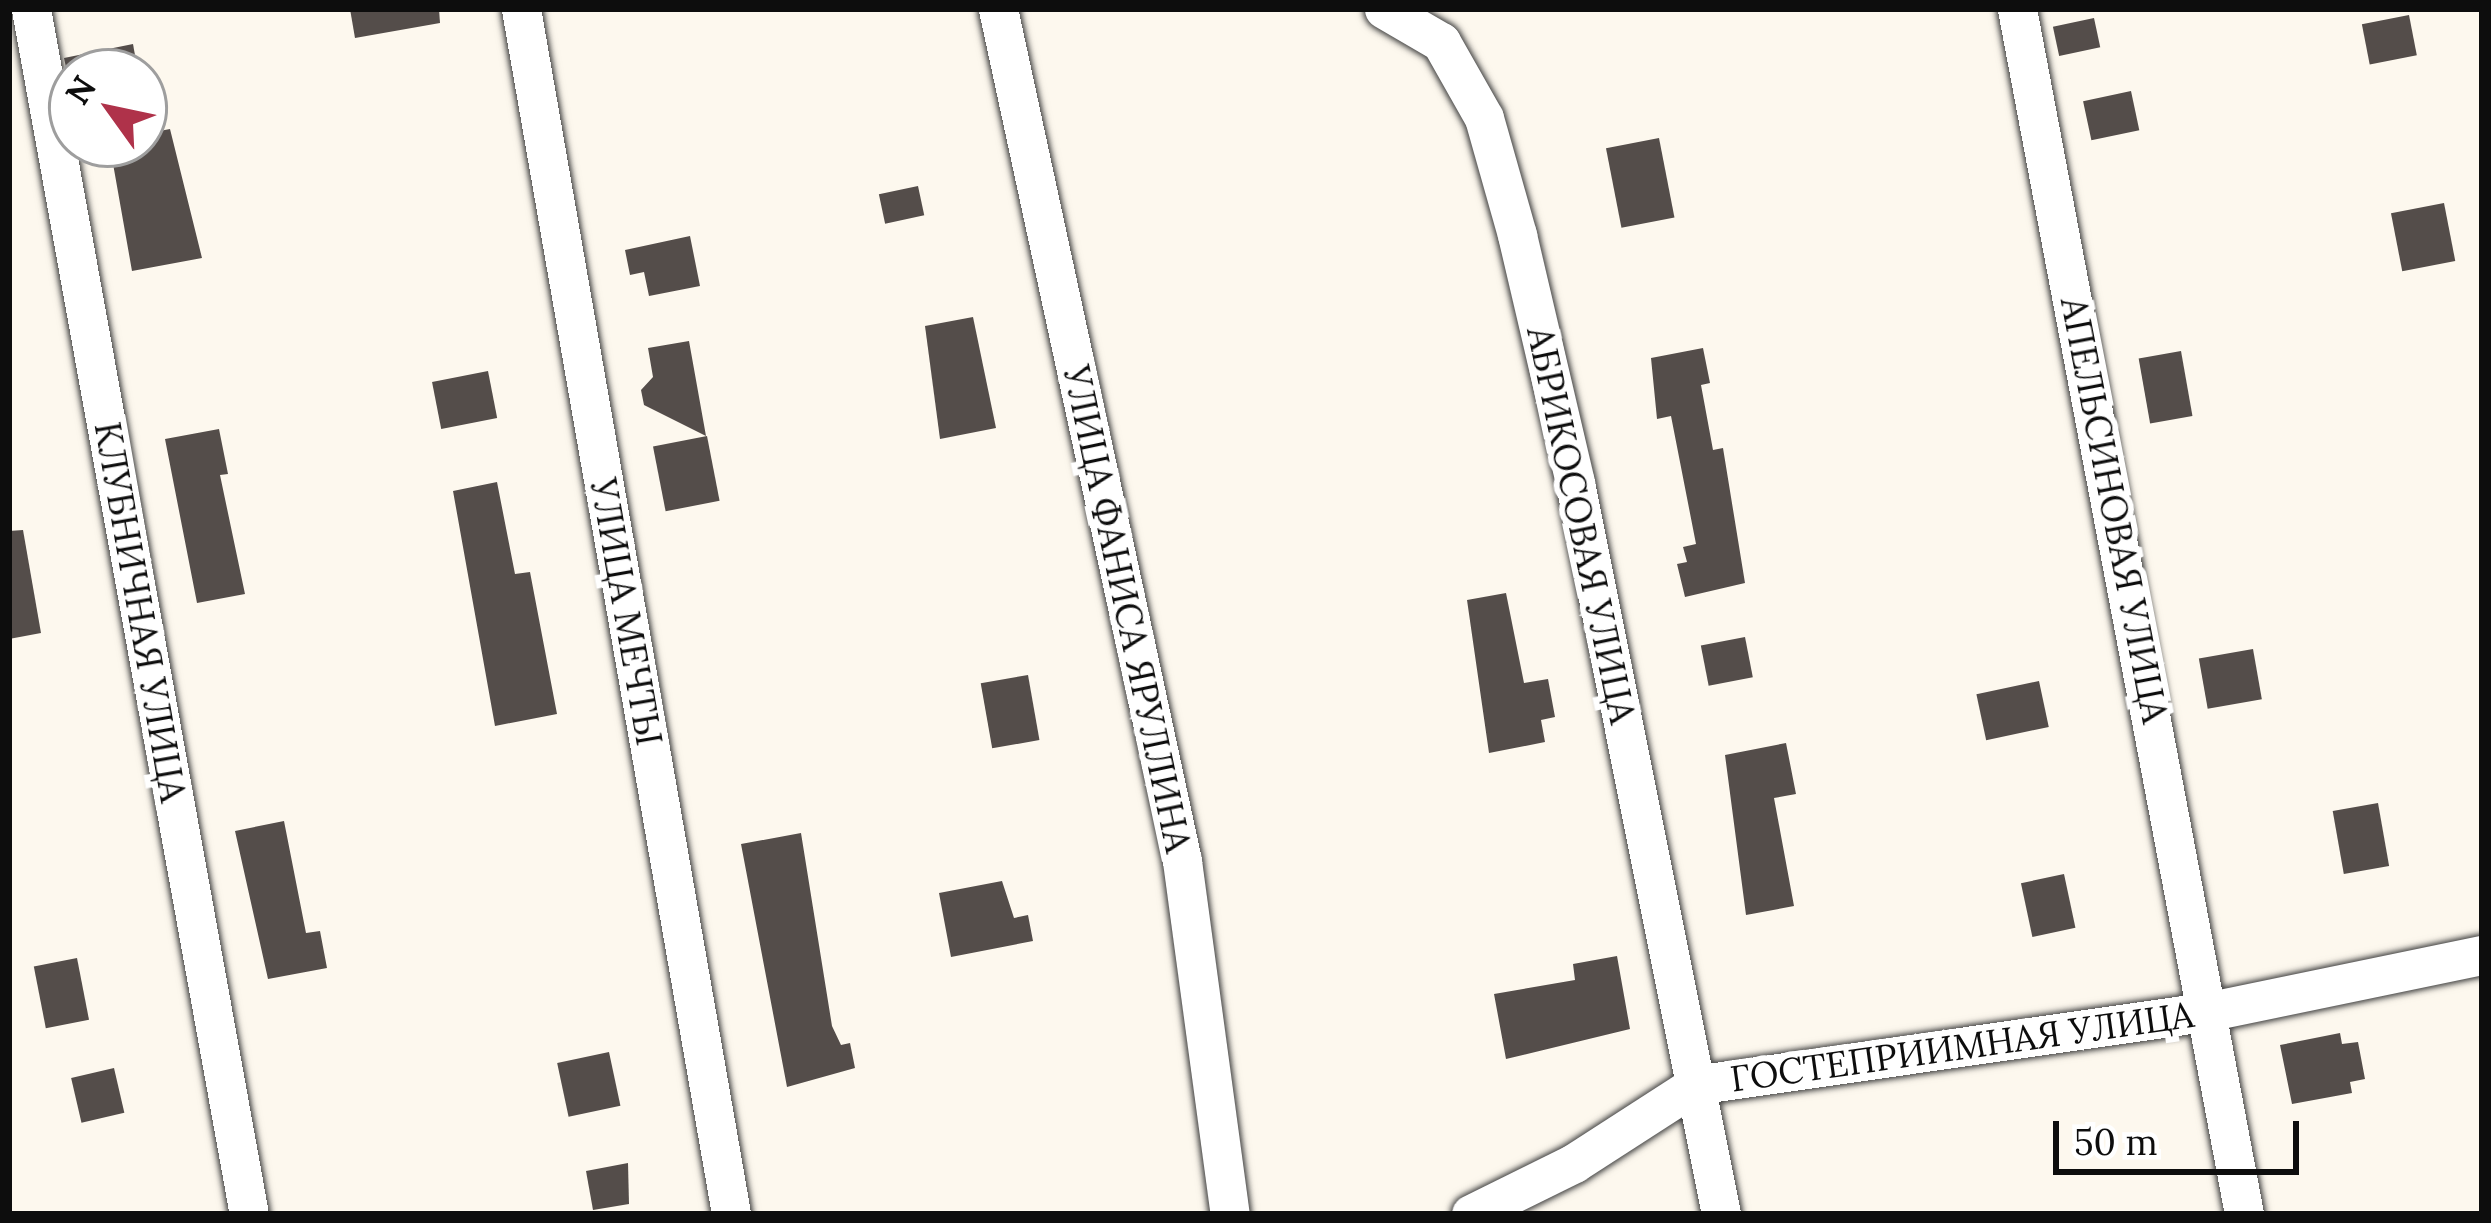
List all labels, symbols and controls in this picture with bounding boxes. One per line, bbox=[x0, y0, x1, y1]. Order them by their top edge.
north arrow bbox=[48, 48, 168, 168]
text: N bbox=[56, 68, 105, 112]
street label: АПЕЛЬСИНОВАЯ УЛИЦА bbox=[2051, 293, 2177, 727]
street label: АБРИКОСОВАЯ УЛИЦА bbox=[1518, 323, 1644, 727]
street label: УЛИЦА ФАНИСА ЯРУЛЛИНА bbox=[1054, 362, 1200, 856]
street label: КЛУБНИЧНАЯ УЛИЦА bbox=[85, 418, 195, 806]
street label: УЛИЦА МЕЧТЫ bbox=[581, 475, 671, 749]
street label: ГОСТЕПРИИМНАЯ УЛИЦА bbox=[1728, 993, 2196, 1101]
scale bar bbox=[2059, 1097, 2305, 1171]
text: 50 m bbox=[2074, 1119, 2158, 1165]

